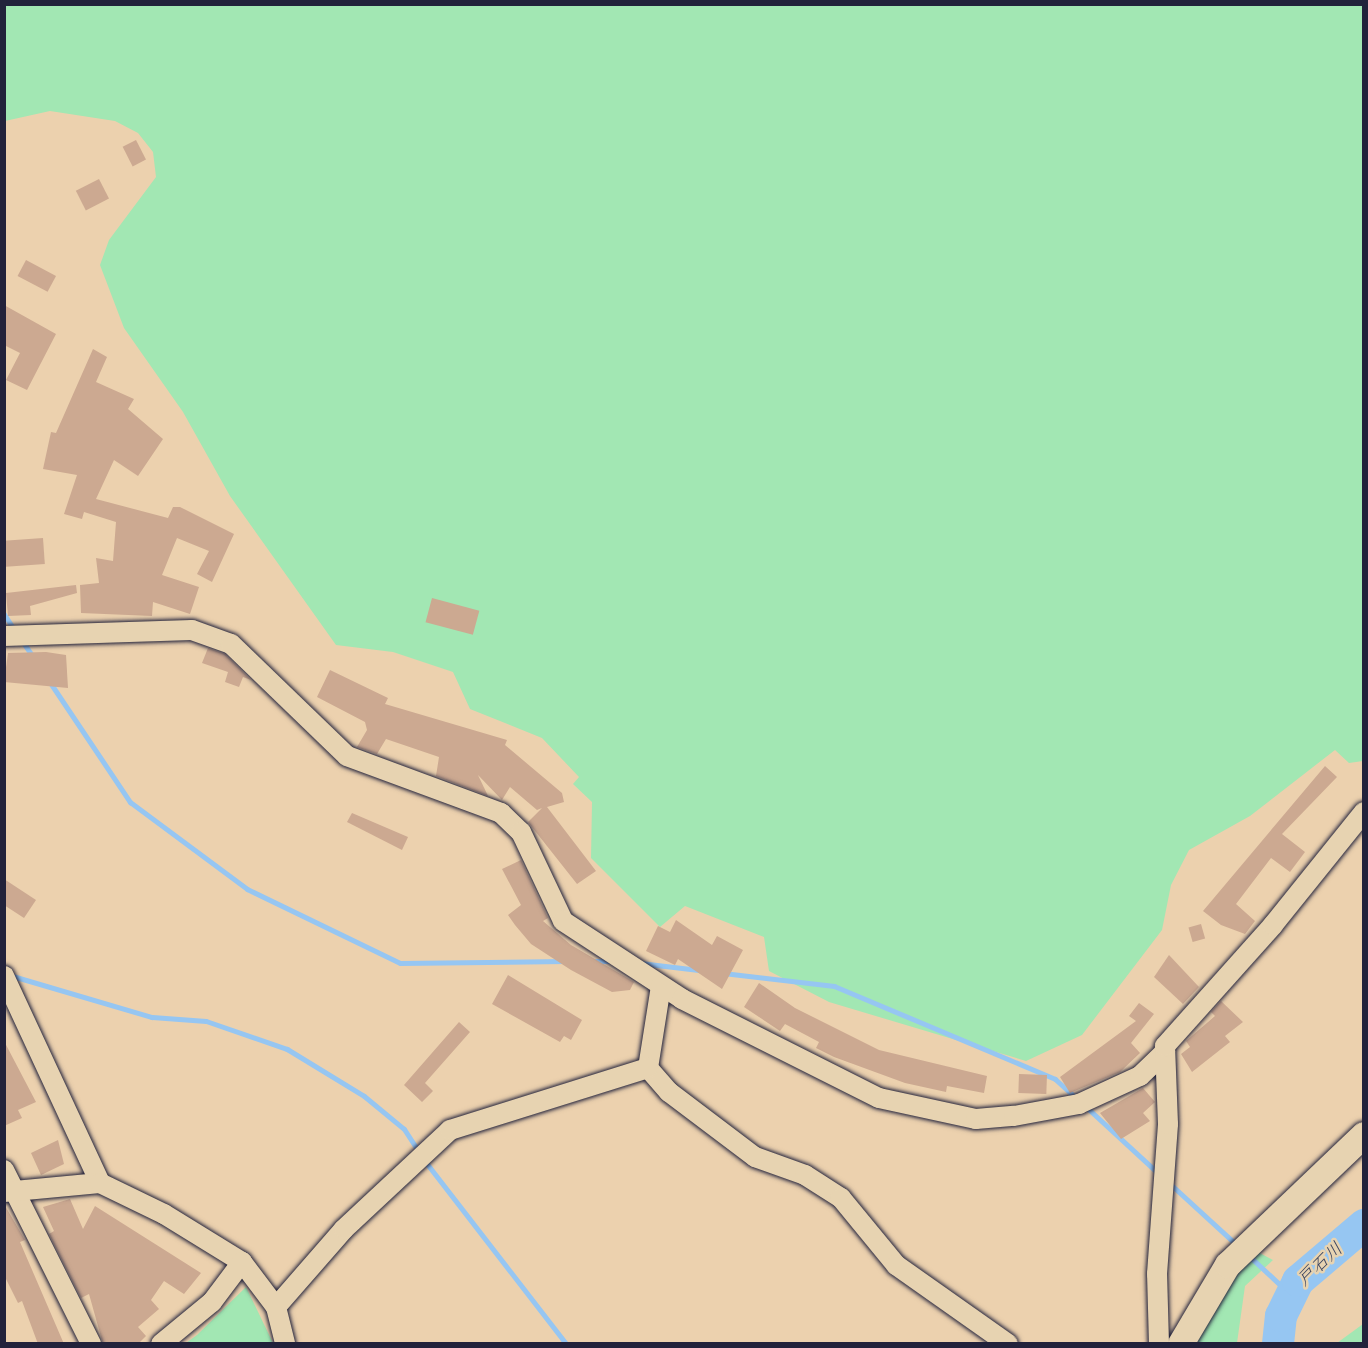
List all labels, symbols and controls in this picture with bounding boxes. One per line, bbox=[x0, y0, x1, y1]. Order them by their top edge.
water label: 戸石川 bbox=[1293, 1238, 1347, 1290]

